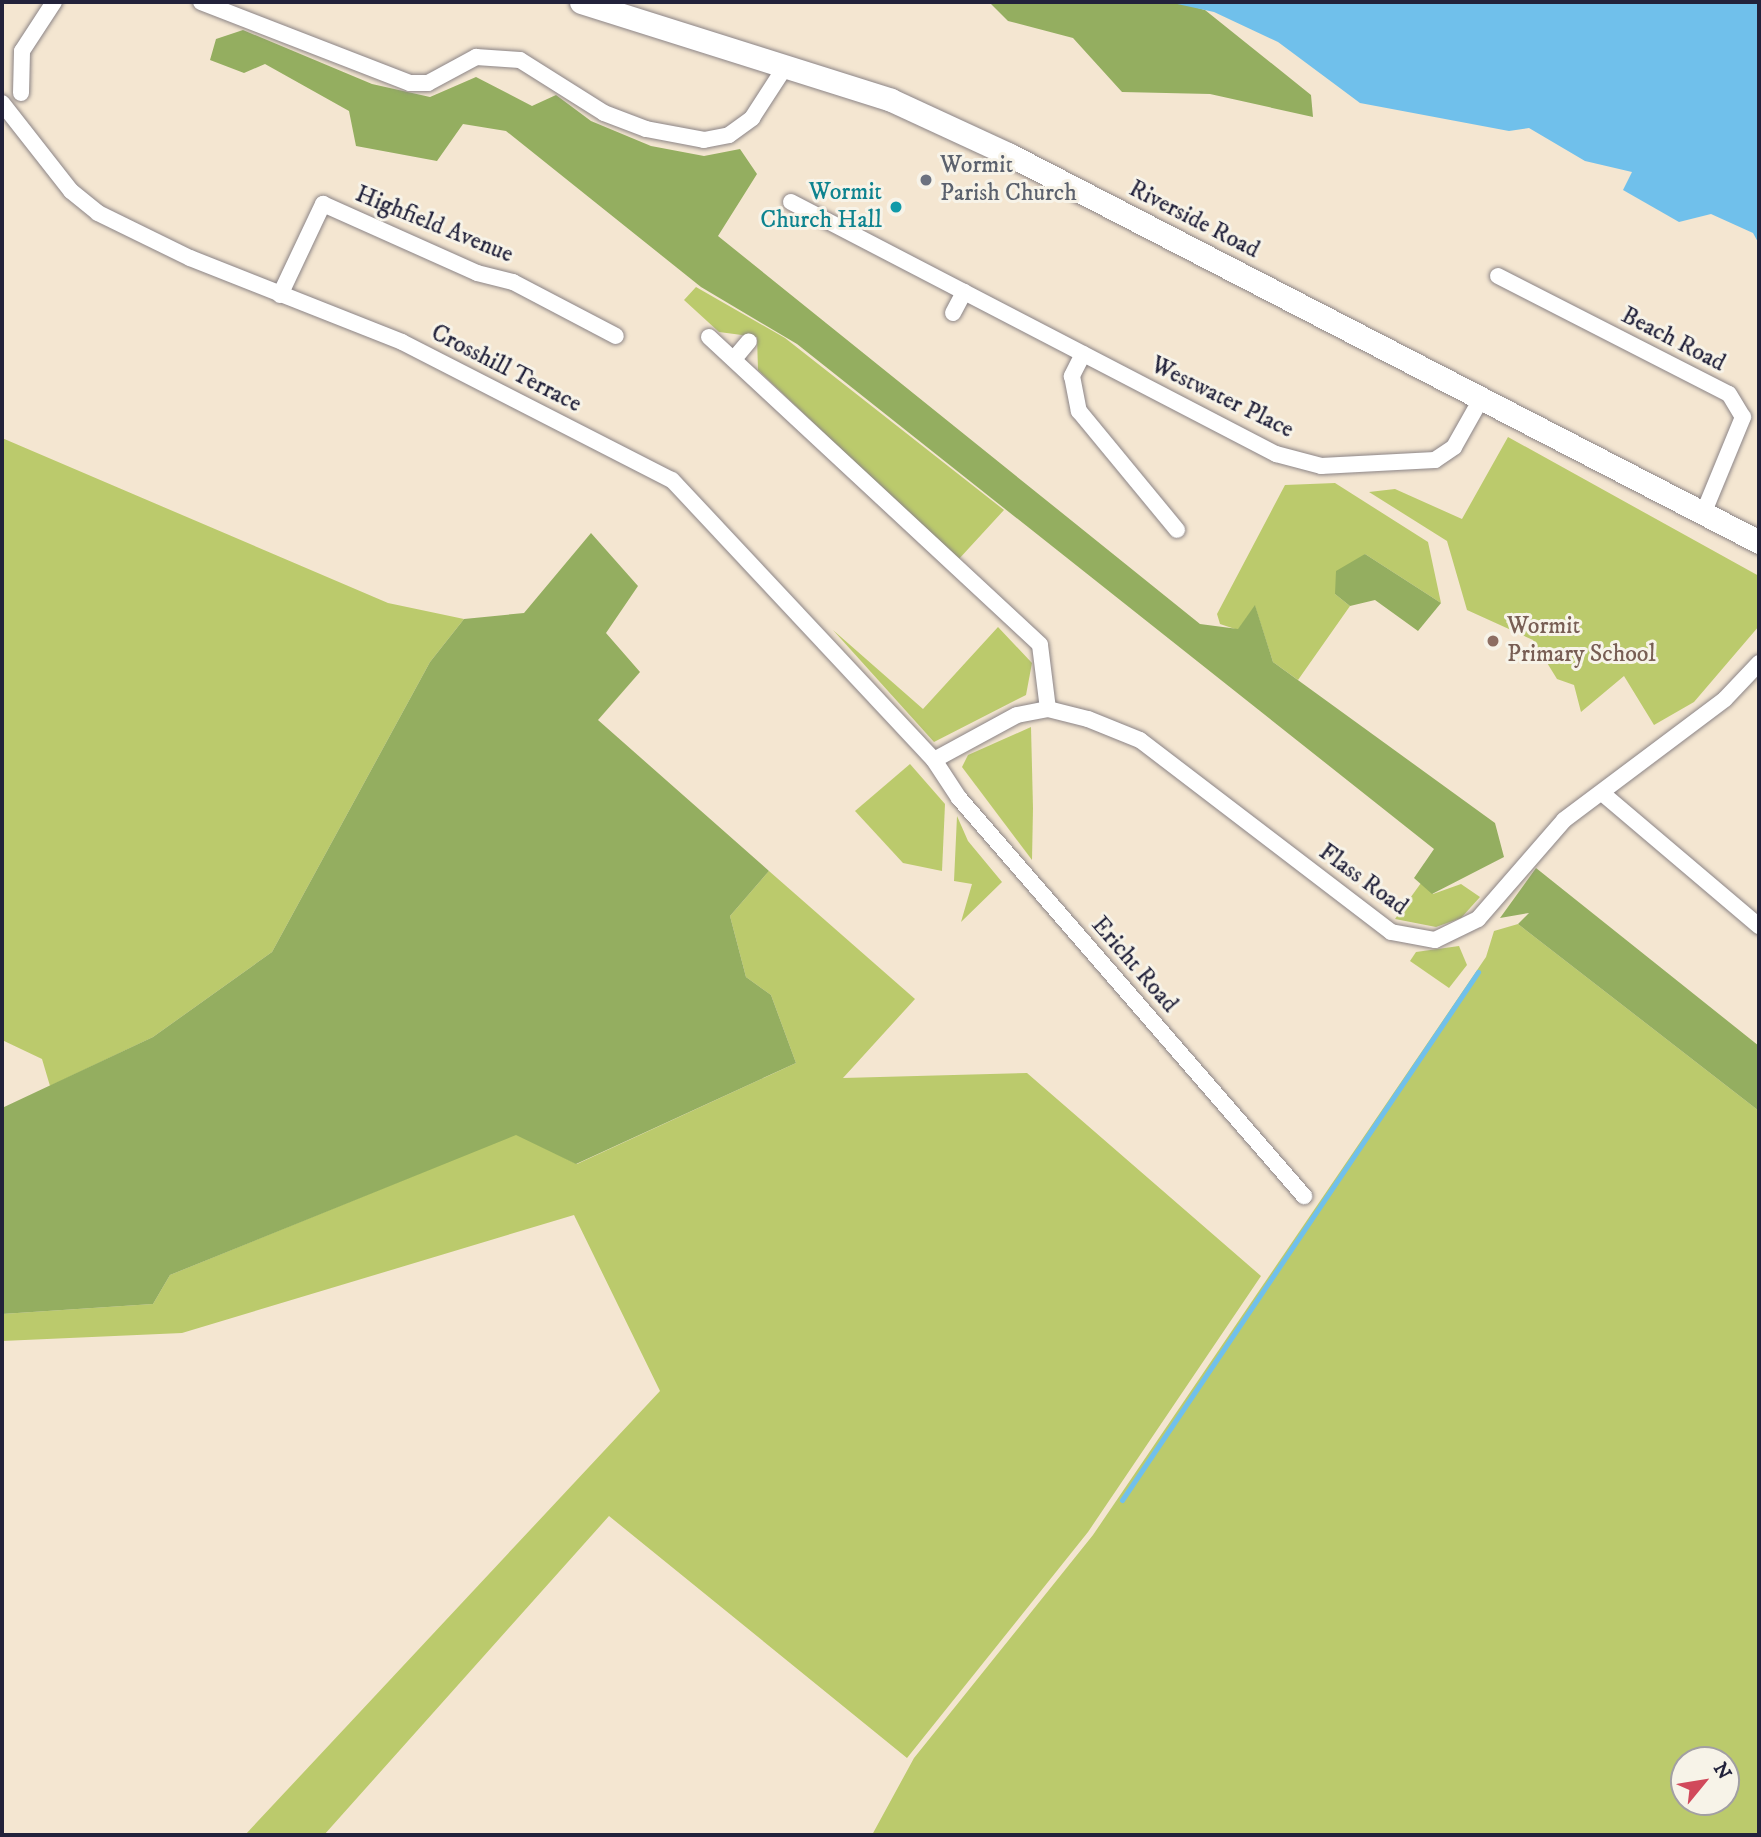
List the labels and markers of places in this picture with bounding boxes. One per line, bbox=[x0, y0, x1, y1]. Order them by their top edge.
place label: Wormit Parish Church bbox=[940, 152, 1077, 208]
marker: Wormit Parish Church bbox=[918, 172, 934, 188]
place label: Wormit Church Hall bbox=[760, 179, 882, 235]
marker: Wormit Church Hall bbox=[888, 199, 904, 215]
place label: Wormit Primary School bbox=[1507, 613, 1656, 669]
marker: Wormit Primary School bbox=[1485, 633, 1501, 649]

